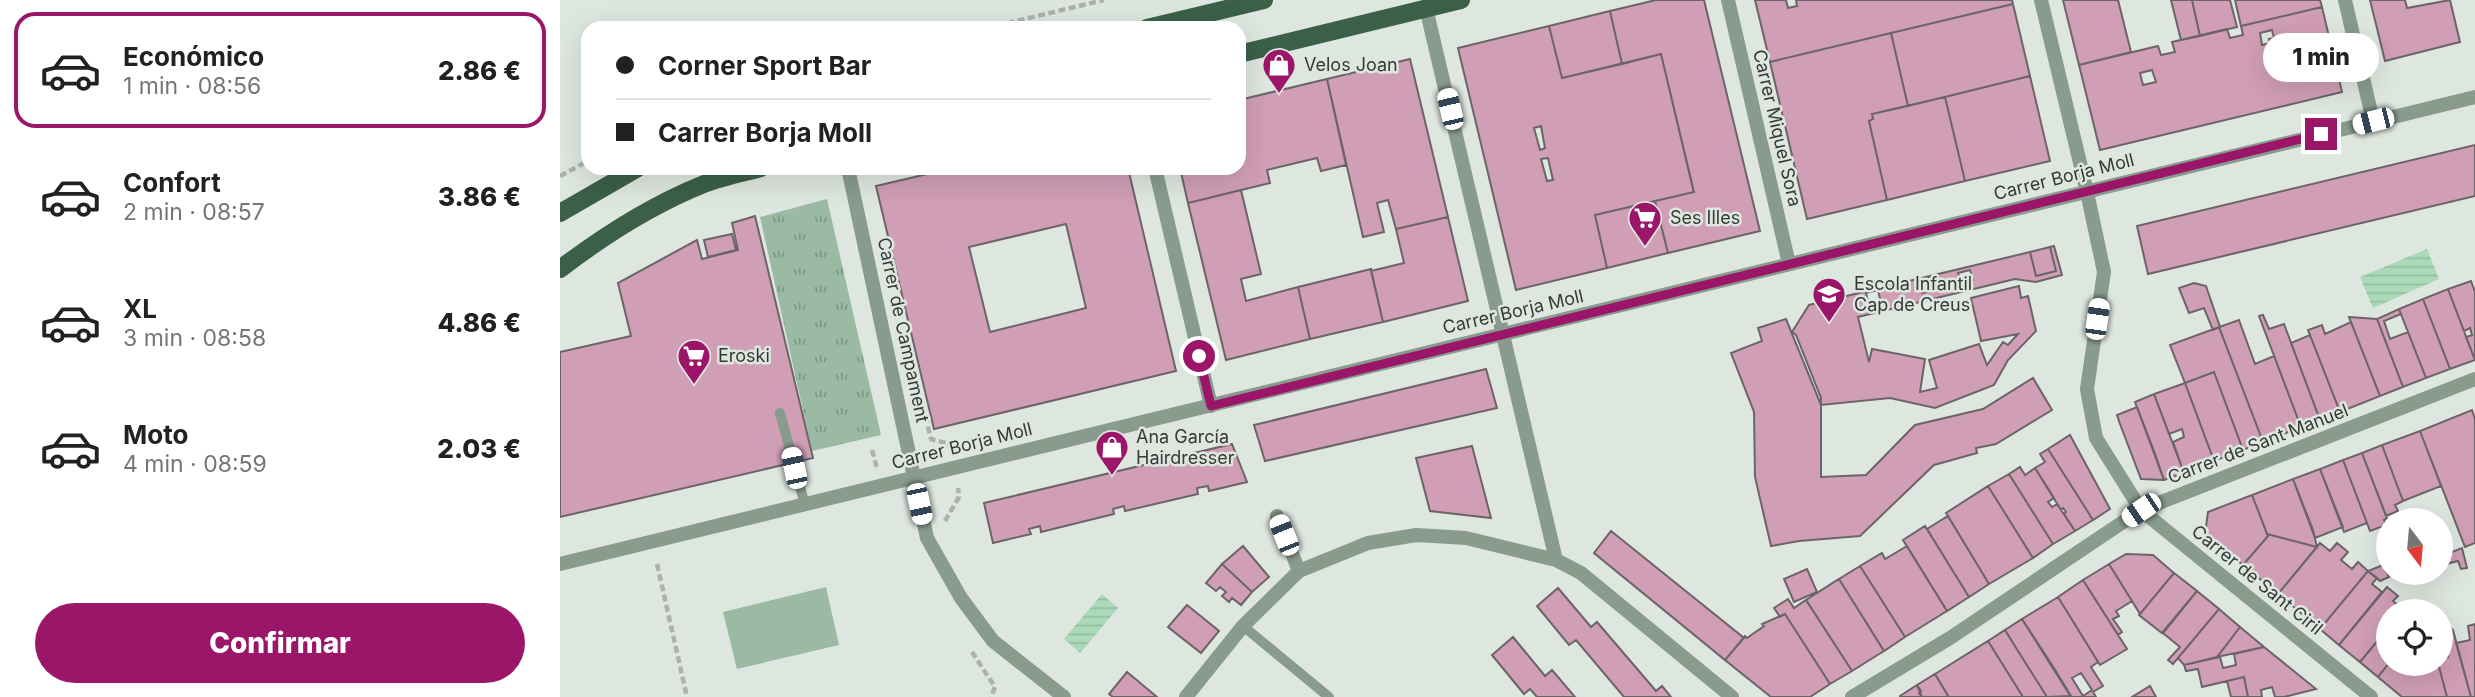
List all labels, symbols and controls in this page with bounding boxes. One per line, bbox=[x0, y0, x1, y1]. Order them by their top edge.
callout: 1 min bbox=[2263, 32, 2379, 82]
icon: car bbox=[39, 39, 102, 102]
text: Económico bbox=[123, 41, 264, 72]
text: 1 min bbox=[2292, 43, 2350, 71]
shop icon: Velos Joan bbox=[1260, 46, 1298, 95]
street label: Carrer Miquel Sora bbox=[1749, 47, 1806, 208]
text: Corner Sport Bar bbox=[658, 50, 871, 81]
place label: Velos Joan bbox=[1304, 54, 1398, 75]
text: 2.86 € bbox=[438, 55, 521, 86]
text: 1 min · 08:56 bbox=[123, 72, 261, 100]
car bbox=[1436, 86, 1465, 132]
car bbox=[2351, 106, 2396, 136]
text: Carrer Borja Moll bbox=[658, 117, 872, 148]
route end bbox=[2305, 118, 2337, 150]
street label: Carrer Borja Moll bbox=[1991, 149, 2136, 204]
icon: car bbox=[39, 165, 102, 228]
text: Confort bbox=[123, 167, 221, 198]
text: 3.86 € bbox=[438, 181, 521, 212]
text: 2 min · 08:57 bbox=[123, 198, 265, 226]
supermarket icon: Ses Illes bbox=[1626, 199, 1664, 248]
place label: Ses Illes bbox=[1670, 207, 1740, 228]
street label: Carrer de Campament bbox=[874, 235, 933, 425]
place label: Escola Infantil Cap de Creus bbox=[1854, 273, 1972, 315]
school or university icon: Escola Infantil Cap de Creus bbox=[1810, 275, 1848, 324]
street label: Carrer Borja Moll bbox=[1440, 285, 1585, 338]
icon: car bbox=[39, 291, 102, 354]
text: XL bbox=[123, 293, 157, 324]
car bbox=[2084, 297, 2111, 341]
text: 4.86 € bbox=[437, 307, 521, 338]
text: 3 min · 08:58 bbox=[123, 324, 266, 352]
supermarket icon: Eroski bbox=[675, 337, 713, 386]
route start bbox=[1183, 340, 1215, 372]
place label: Eroski bbox=[718, 345, 770, 366]
street label: Carrer de Sant Manuel bbox=[2165, 399, 2351, 488]
icon: car bbox=[39, 417, 102, 480]
street label: Carrer Borja Moll bbox=[889, 418, 1034, 473]
text: Moto bbox=[123, 419, 188, 450]
place label: Ana García Hairdresser bbox=[1136, 426, 1235, 468]
shop icon: Ana García Hairdresser bbox=[1093, 428, 1131, 477]
text: 2.03 € bbox=[437, 433, 521, 464]
car bbox=[780, 445, 809, 491]
text: 4 min · 08:59 bbox=[123, 450, 267, 478]
car bbox=[905, 481, 934, 527]
car bbox=[2118, 490, 2165, 530]
north arrow bbox=[2376, 508, 2454, 584]
map controls bbox=[2376, 508, 2453, 676]
car bbox=[1267, 512, 1302, 558]
street label: Carrer de Sant Ciril bbox=[2188, 520, 2327, 639]
button: locate bbox=[2376, 599, 2453, 676]
button: Confirmar bbox=[35, 603, 525, 683]

